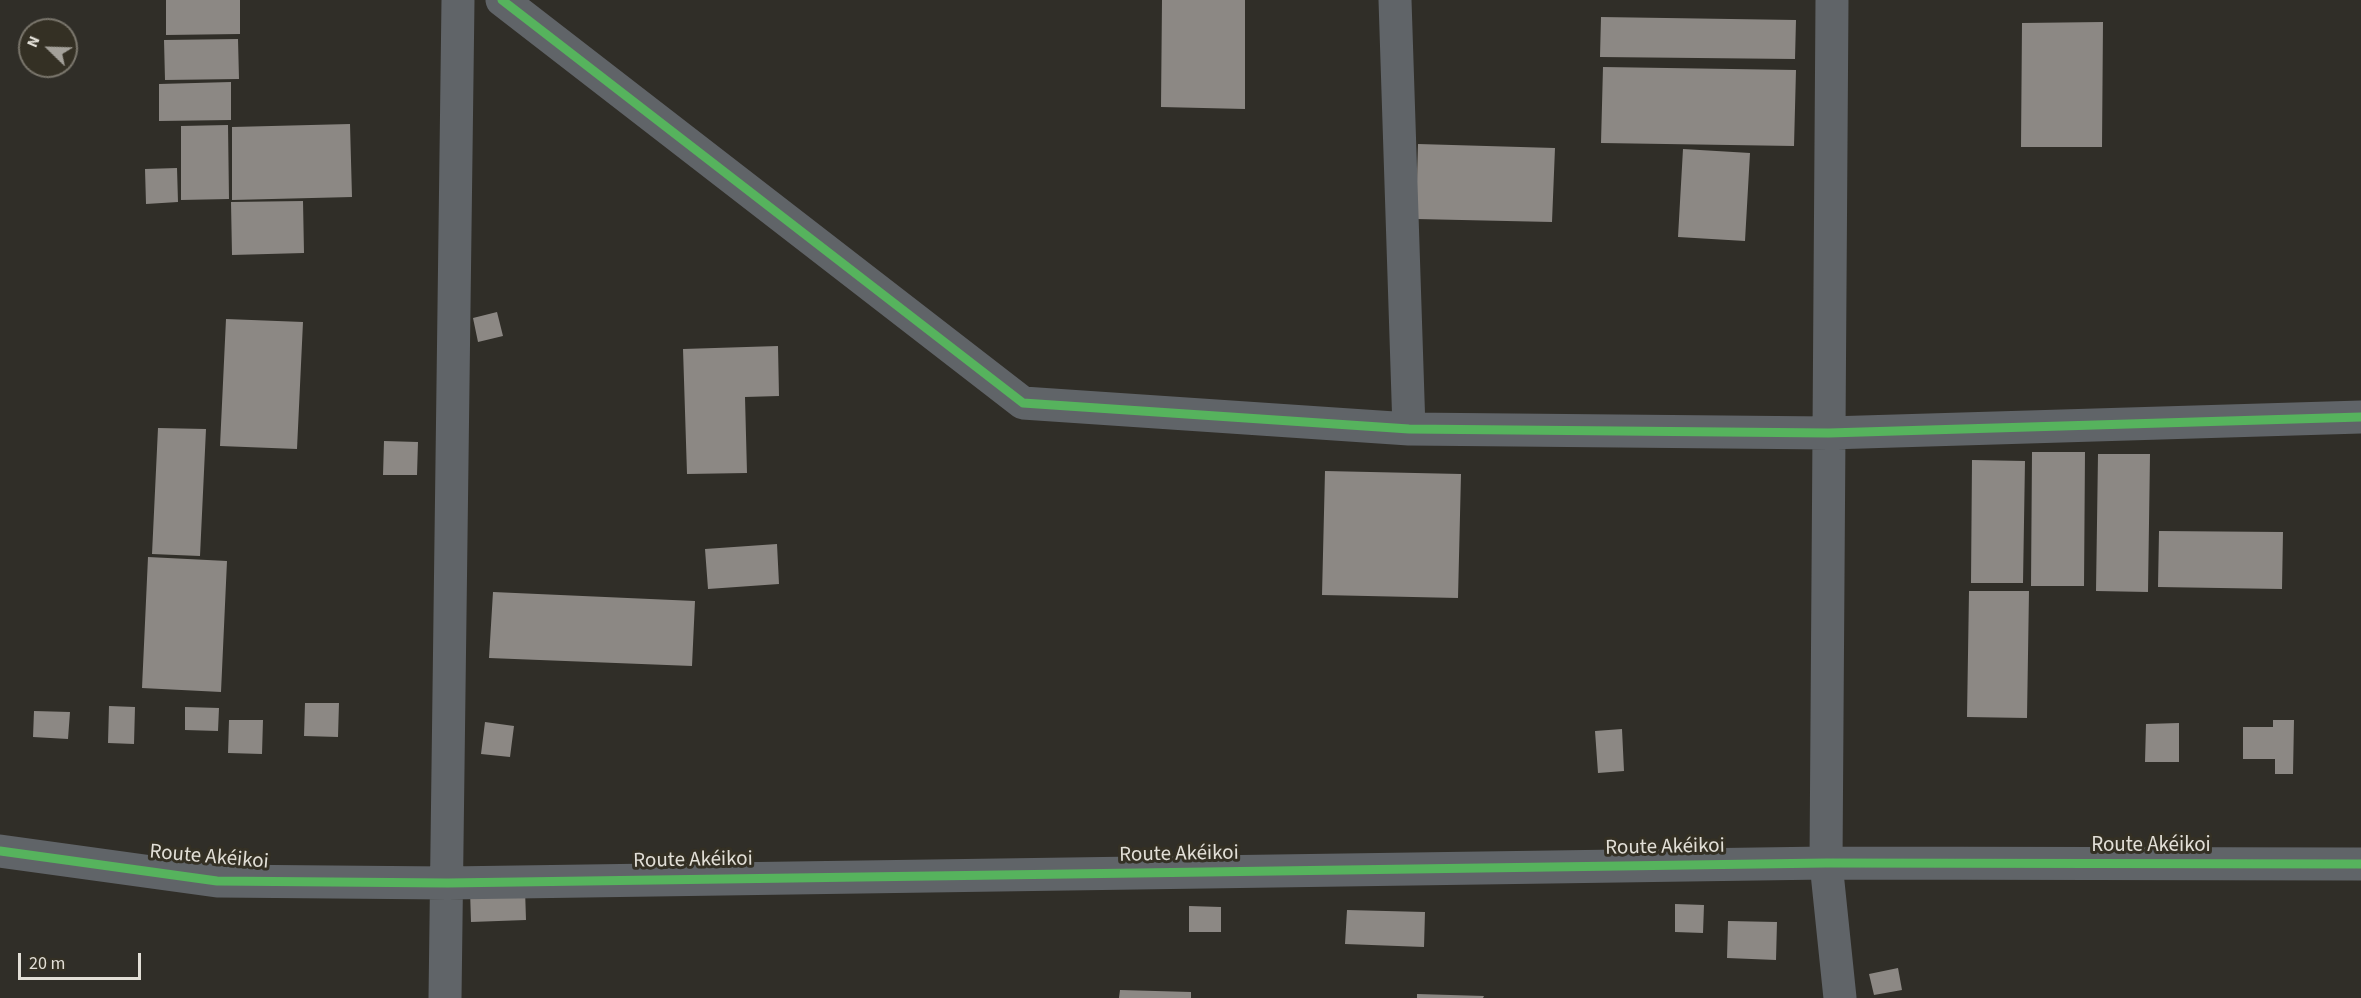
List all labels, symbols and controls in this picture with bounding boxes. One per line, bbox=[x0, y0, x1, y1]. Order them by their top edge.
north arrow bbox=[18, 18, 78, 78]
text: N bbox=[21, 33, 45, 51]
street label: Route Akéikoi bbox=[2091, 833, 2211, 859]
street label: Route Akéikoi bbox=[1605, 834, 1725, 862]
street label: Route Akéikoi bbox=[148, 840, 270, 876]
street label: Route Akéikoi bbox=[1119, 841, 1239, 869]
street label: Route Akéikoi bbox=[633, 847, 753, 875]
scale bar bbox=[21, 941, 144, 979]
text: 20 m bbox=[29, 951, 65, 976]

